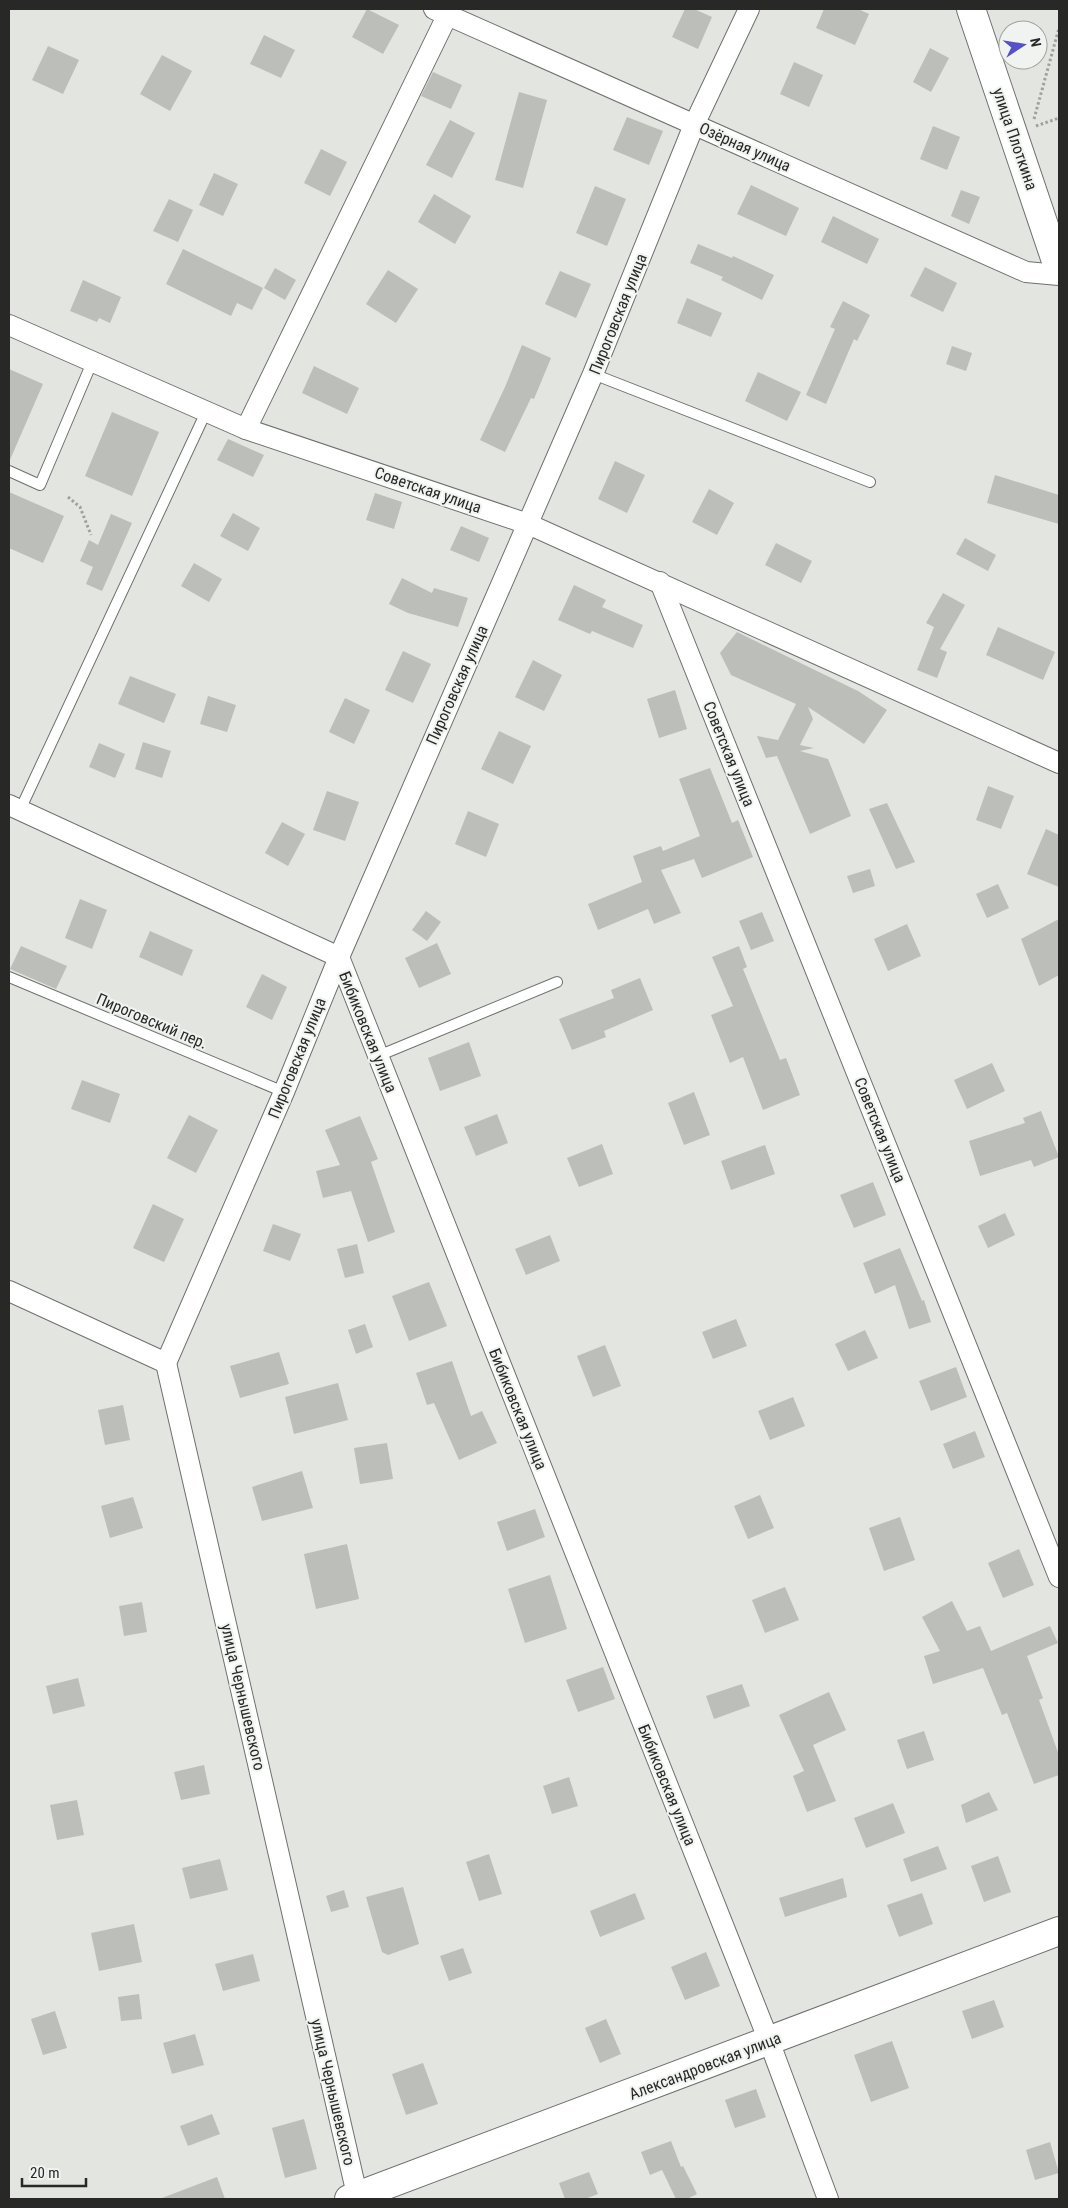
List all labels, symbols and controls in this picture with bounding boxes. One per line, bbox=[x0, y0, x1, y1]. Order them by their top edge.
north arrow bbox=[998, 20, 1048, 70]
text: N bbox=[1027, 36, 1044, 48]
street label: улица Плоткина bbox=[989, 85, 1041, 193]
street label: Озёрная улица bbox=[696, 118, 794, 176]
street label: Пироговская улица bbox=[585, 251, 651, 377]
street label: Советская улица bbox=[372, 463, 484, 517]
street label: Пироговская улица bbox=[422, 622, 492, 748]
street label: Советская улица bbox=[699, 699, 759, 809]
street label: Бибиковская улица bbox=[335, 969, 401, 1095]
street label: Пироговский пер. bbox=[94, 989, 210, 1053]
street label: Пироговская улица bbox=[264, 995, 330, 1121]
street label: Советская улица bbox=[850, 1075, 910, 1185]
street label: Бибиковская улица bbox=[485, 1346, 551, 1472]
street label: улица Чернышевского bbox=[217, 1622, 269, 1772]
street label: Бибиковская улица bbox=[634, 1722, 700, 1848]
street label: улица Чернышевского bbox=[307, 2017, 359, 2167]
street label: Александровская улица bbox=[626, 2028, 784, 2104]
scale bar bbox=[22, 2156, 86, 2188]
text: 20 m bbox=[30, 2164, 60, 2182]

